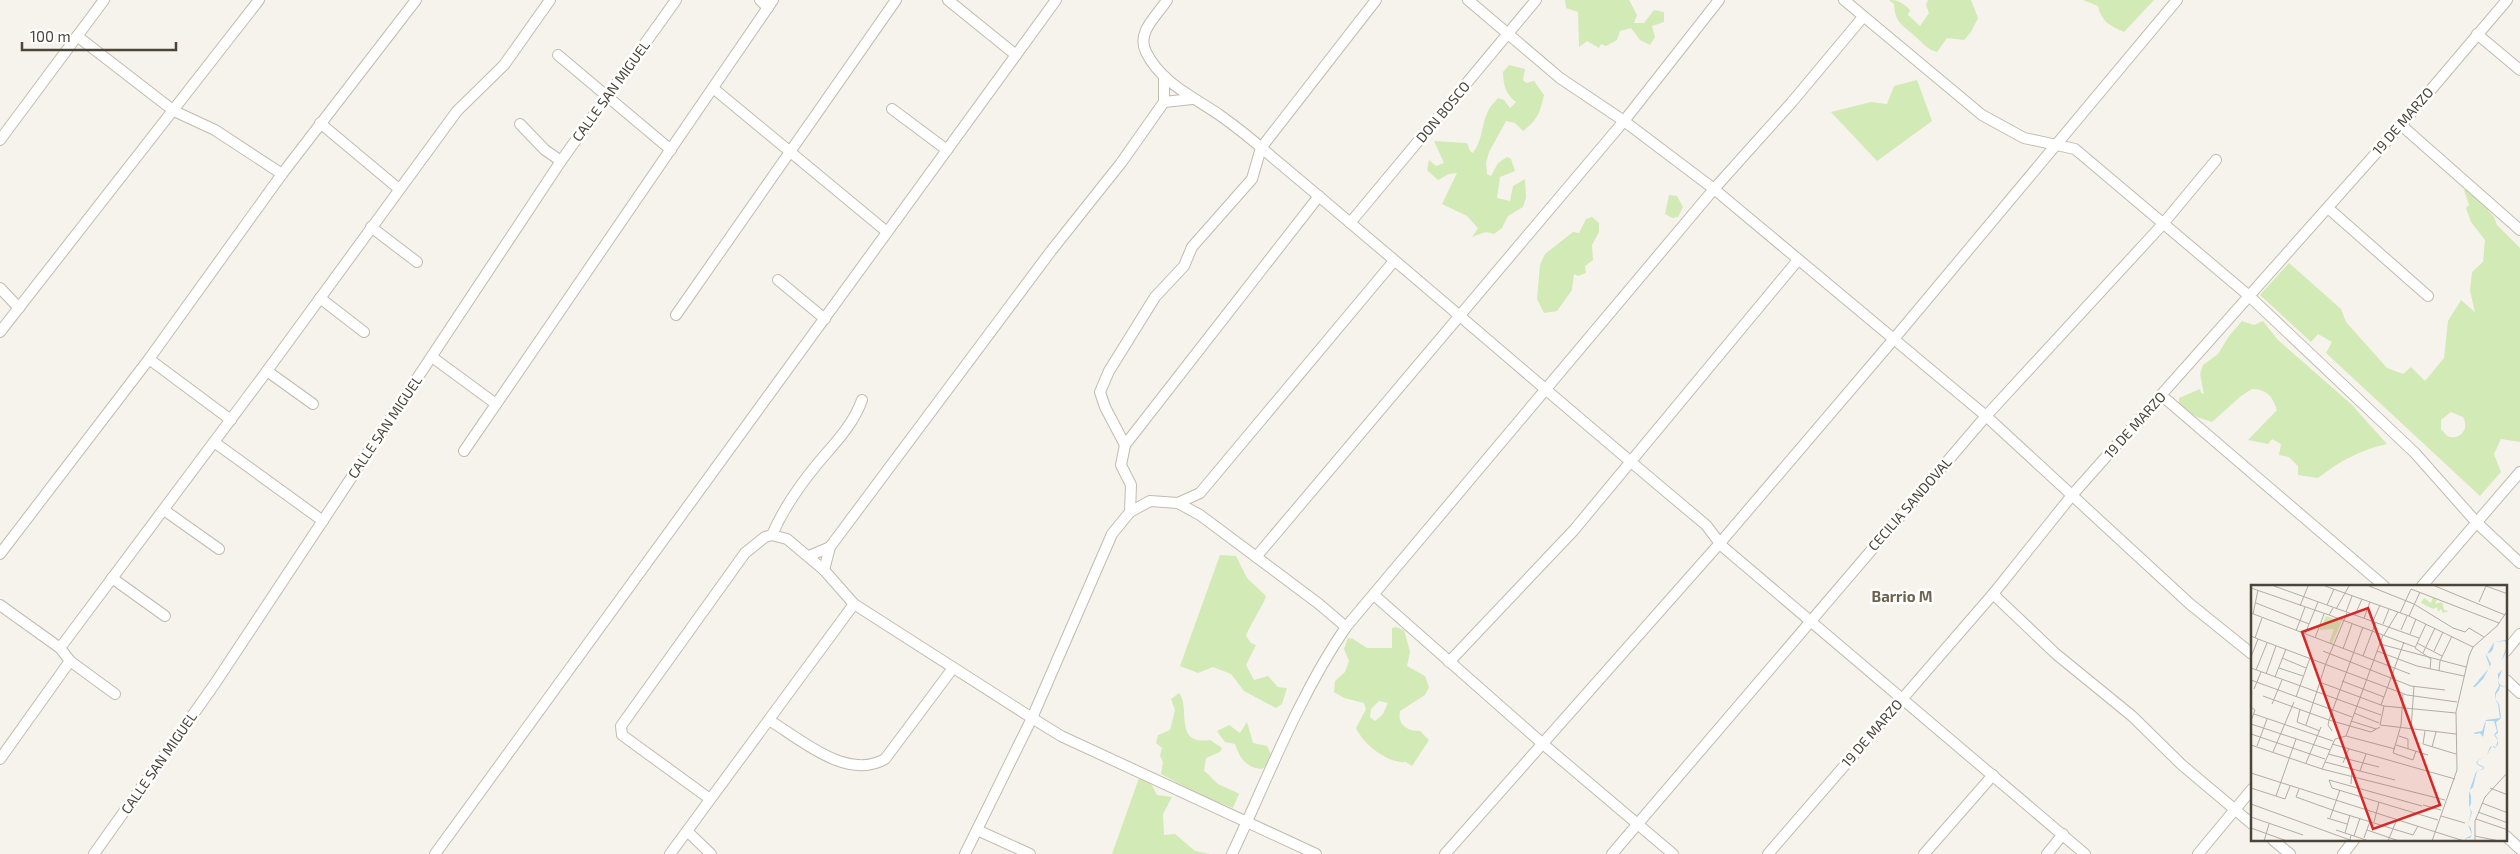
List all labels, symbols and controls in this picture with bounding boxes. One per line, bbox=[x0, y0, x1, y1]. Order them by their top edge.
scale bar bbox=[22, 20, 176, 52]
text: 100 m bbox=[30, 27, 71, 45]
street label: CALLE SAN MIGUEL bbox=[568, 37, 653, 145]
street label: DON BOSCO bbox=[1412, 78, 1473, 146]
street label: 19 DE MARZO bbox=[2369, 83, 2437, 158]
street label: CALLE SAN MIGUEL bbox=[344, 372, 425, 482]
street label: 19 DE MARZO bbox=[2100, 388, 2169, 461]
street label: CECILIA SANDOVAL bbox=[1864, 453, 1955, 554]
inset map bbox=[2251, 585, 2508, 842]
district label: Barrio M bbox=[1872, 587, 1932, 605]
street label: 19 DE MARZO bbox=[1838, 695, 1906, 770]
street label: CALLE SAN MIGUEL bbox=[117, 708, 200, 817]

